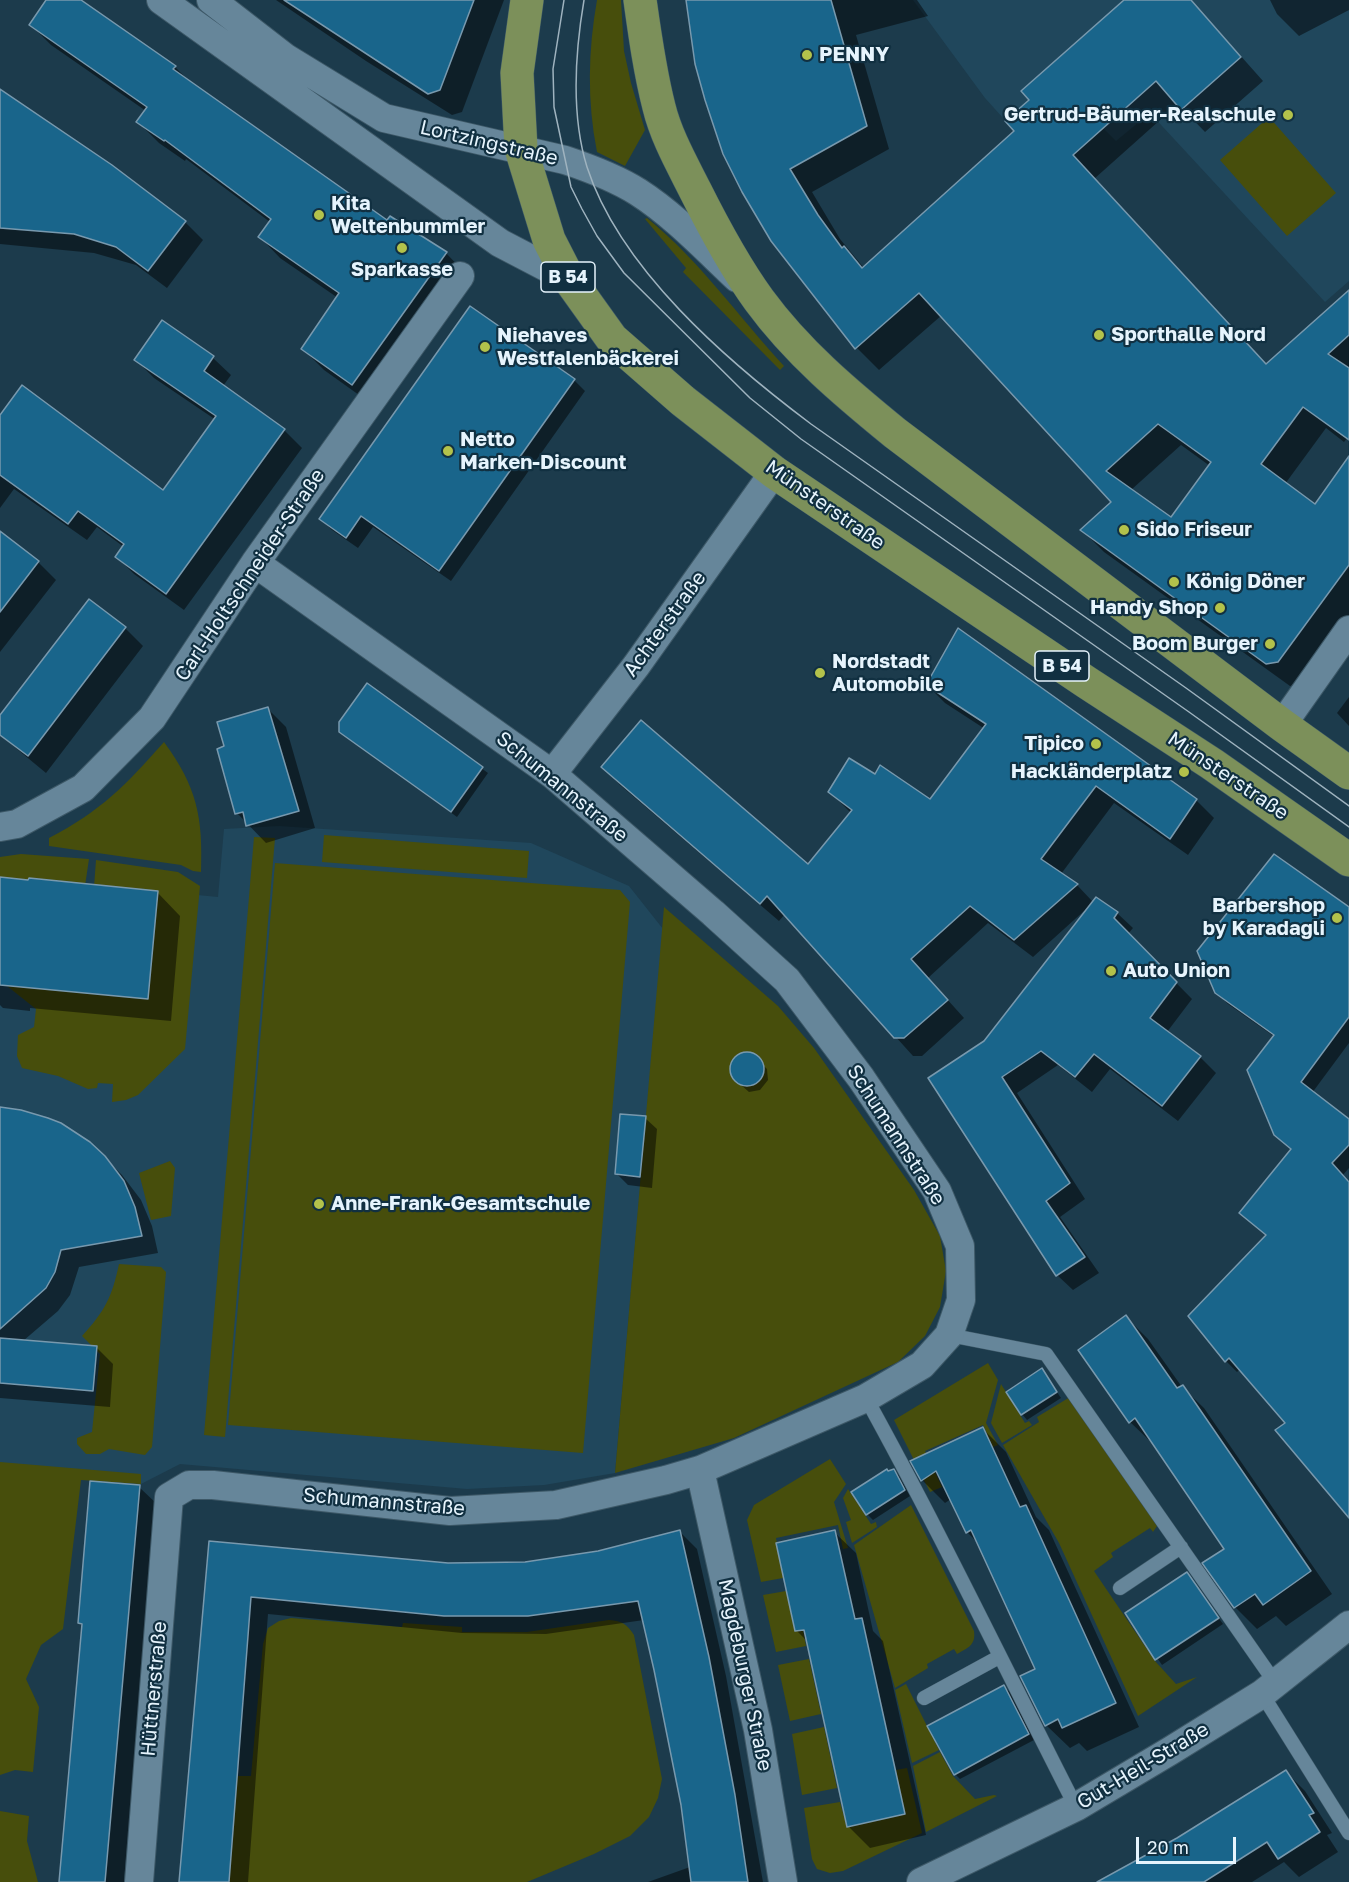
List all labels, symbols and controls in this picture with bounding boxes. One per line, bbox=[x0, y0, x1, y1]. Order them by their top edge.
place label: PENNY bbox=[819, 43, 889, 67]
marker: PENNY bbox=[800, 48, 814, 62]
place label: Gertrud-Bäumer-Realschule bbox=[1004, 103, 1276, 127]
marker: Gertrud-Bäumer-Realschule bbox=[1281, 108, 1295, 122]
street label: Lortzingstraße bbox=[418, 115, 560, 171]
place label: Kita Weltenbummler bbox=[331, 192, 485, 239]
marker: Kita Weltenbummler bbox=[312, 208, 326, 222]
marker: Sparkasse bbox=[395, 241, 409, 255]
place label: Sparkasse bbox=[351, 258, 453, 282]
road number: B 54 bbox=[541, 262, 595, 292]
place label: Sporthalle Nord bbox=[1111, 323, 1266, 347]
place label: Niehaves Westfalenbäckerei bbox=[497, 324, 679, 371]
marker: Sporthalle Nord bbox=[1092, 328, 1106, 342]
marker: Niehaves Westfalenbäckerei bbox=[478, 340, 492, 354]
place label: Netto Marken-Discount bbox=[460, 428, 626, 475]
marker: Netto Marken-Discount bbox=[441, 444, 455, 458]
street label: Münsterstraße bbox=[761, 455, 889, 555]
street label: Carl-Holtschneider-Straße bbox=[170, 464, 330, 686]
place label: Sido Friseur bbox=[1136, 518, 1252, 542]
marker: Sido Friseur bbox=[1117, 523, 1131, 537]
street label: Achterstraße bbox=[619, 567, 711, 681]
place label: König Döner bbox=[1186, 570, 1305, 594]
marker: König Döner bbox=[1167, 575, 1181, 589]
place label: Handy Shop bbox=[1090, 596, 1208, 620]
marker: Handy Shop bbox=[1213, 601, 1227, 615]
place label: Boom Burger bbox=[1132, 632, 1258, 656]
marker: Boom Burger bbox=[1263, 637, 1277, 651]
place label: Nordstadt Automobile bbox=[832, 650, 943, 697]
road number: B 54 bbox=[1035, 651, 1089, 681]
marker: Nordstadt Automobile bbox=[813, 666, 827, 680]
street label: Schumannstraße bbox=[491, 727, 633, 847]
street label: Münsterstraße bbox=[1163, 727, 1293, 825]
place label: Tipico bbox=[1024, 732, 1084, 756]
marker: Tipico bbox=[1089, 737, 1103, 751]
place label: Hackländerplatz bbox=[1011, 760, 1172, 784]
marker: Hackländerplatz bbox=[1177, 765, 1191, 779]
place label: Barbershop by Karadagli bbox=[1203, 894, 1325, 941]
marker: Barbershop by Karadagli bbox=[1330, 911, 1344, 925]
place label: Auto Union bbox=[1123, 959, 1230, 983]
marker: Auto Union bbox=[1104, 964, 1118, 978]
street label: Schumannstraße bbox=[842, 1060, 950, 1210]
place label: Anne-Frank-Gesamtschule bbox=[331, 1192, 590, 1216]
marker: Anne-Frank-Gesamtschule bbox=[312, 1197, 326, 1211]
street label: Schumannstraße bbox=[302, 1483, 466, 1521]
street label: Magdeburger Straße bbox=[713, 1577, 777, 1773]
street label: Hüttnerstraße bbox=[136, 1620, 172, 1758]
street label: Gut-Heil-Straße bbox=[1073, 1717, 1213, 1815]
scale bar bbox=[1139, 1825, 1240, 1863]
text: 20 m bbox=[1147, 1836, 1189, 1858]

